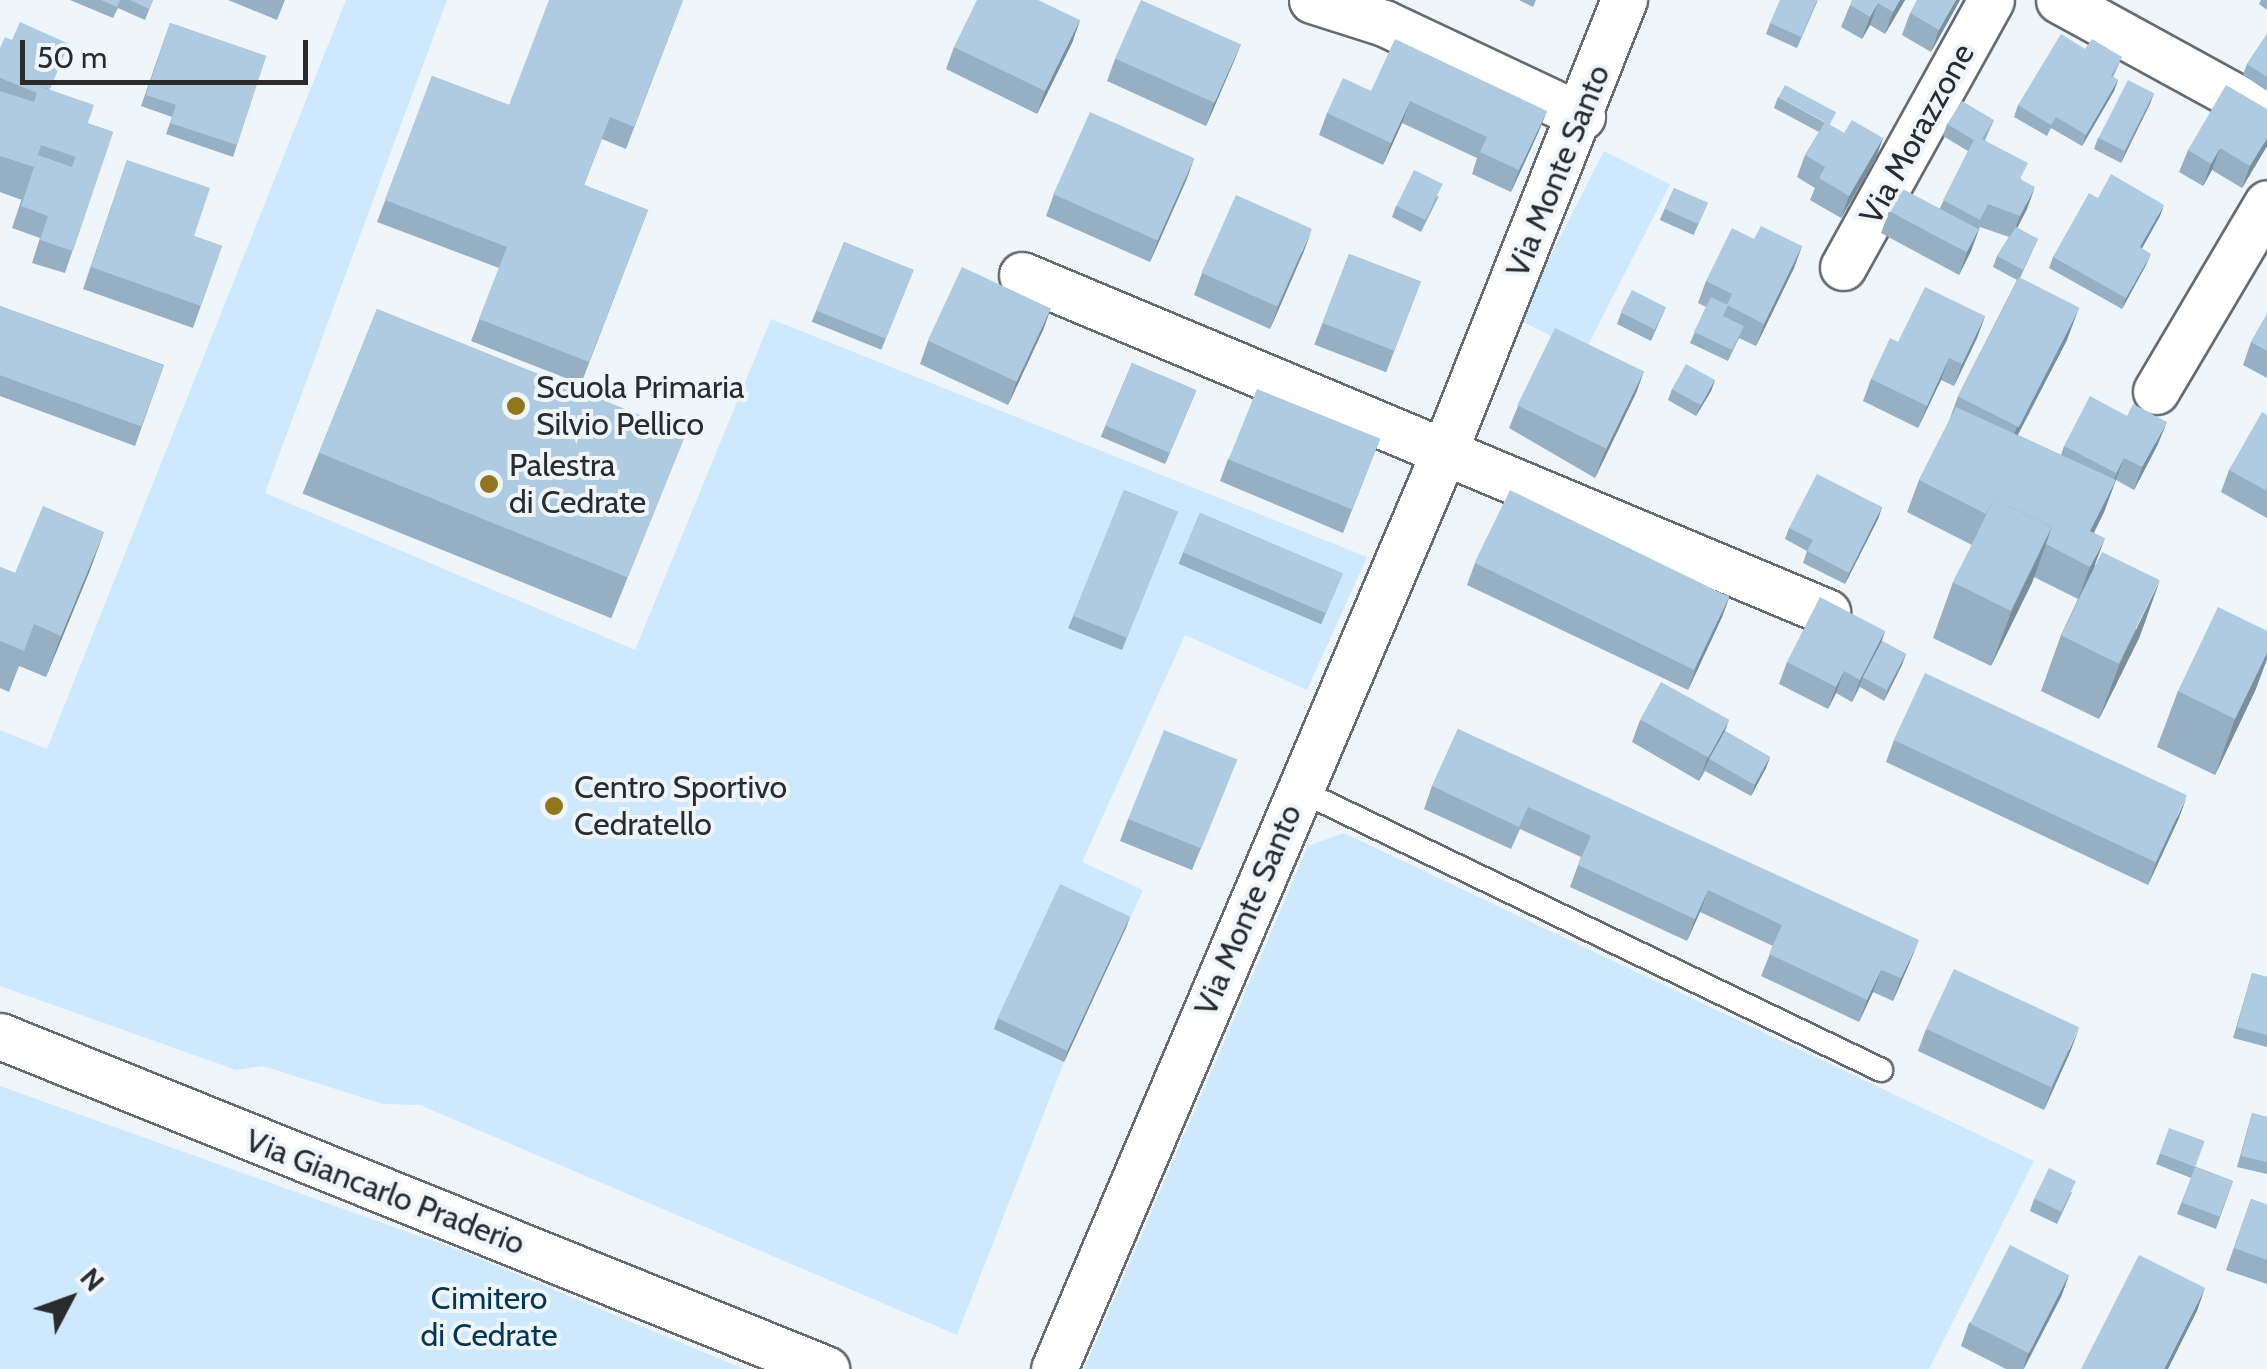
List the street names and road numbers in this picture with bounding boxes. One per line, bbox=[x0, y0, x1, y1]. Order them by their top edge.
street label: Via Morazzone bbox=[1852, 37, 1982, 231]
street label: Via Monte Santo bbox=[1498, 59, 1618, 283]
street label: Via Monte Santo bbox=[1186, 799, 1310, 1021]
street label: Via Giancarlo Praderio bbox=[240, 1121, 530, 1263]

